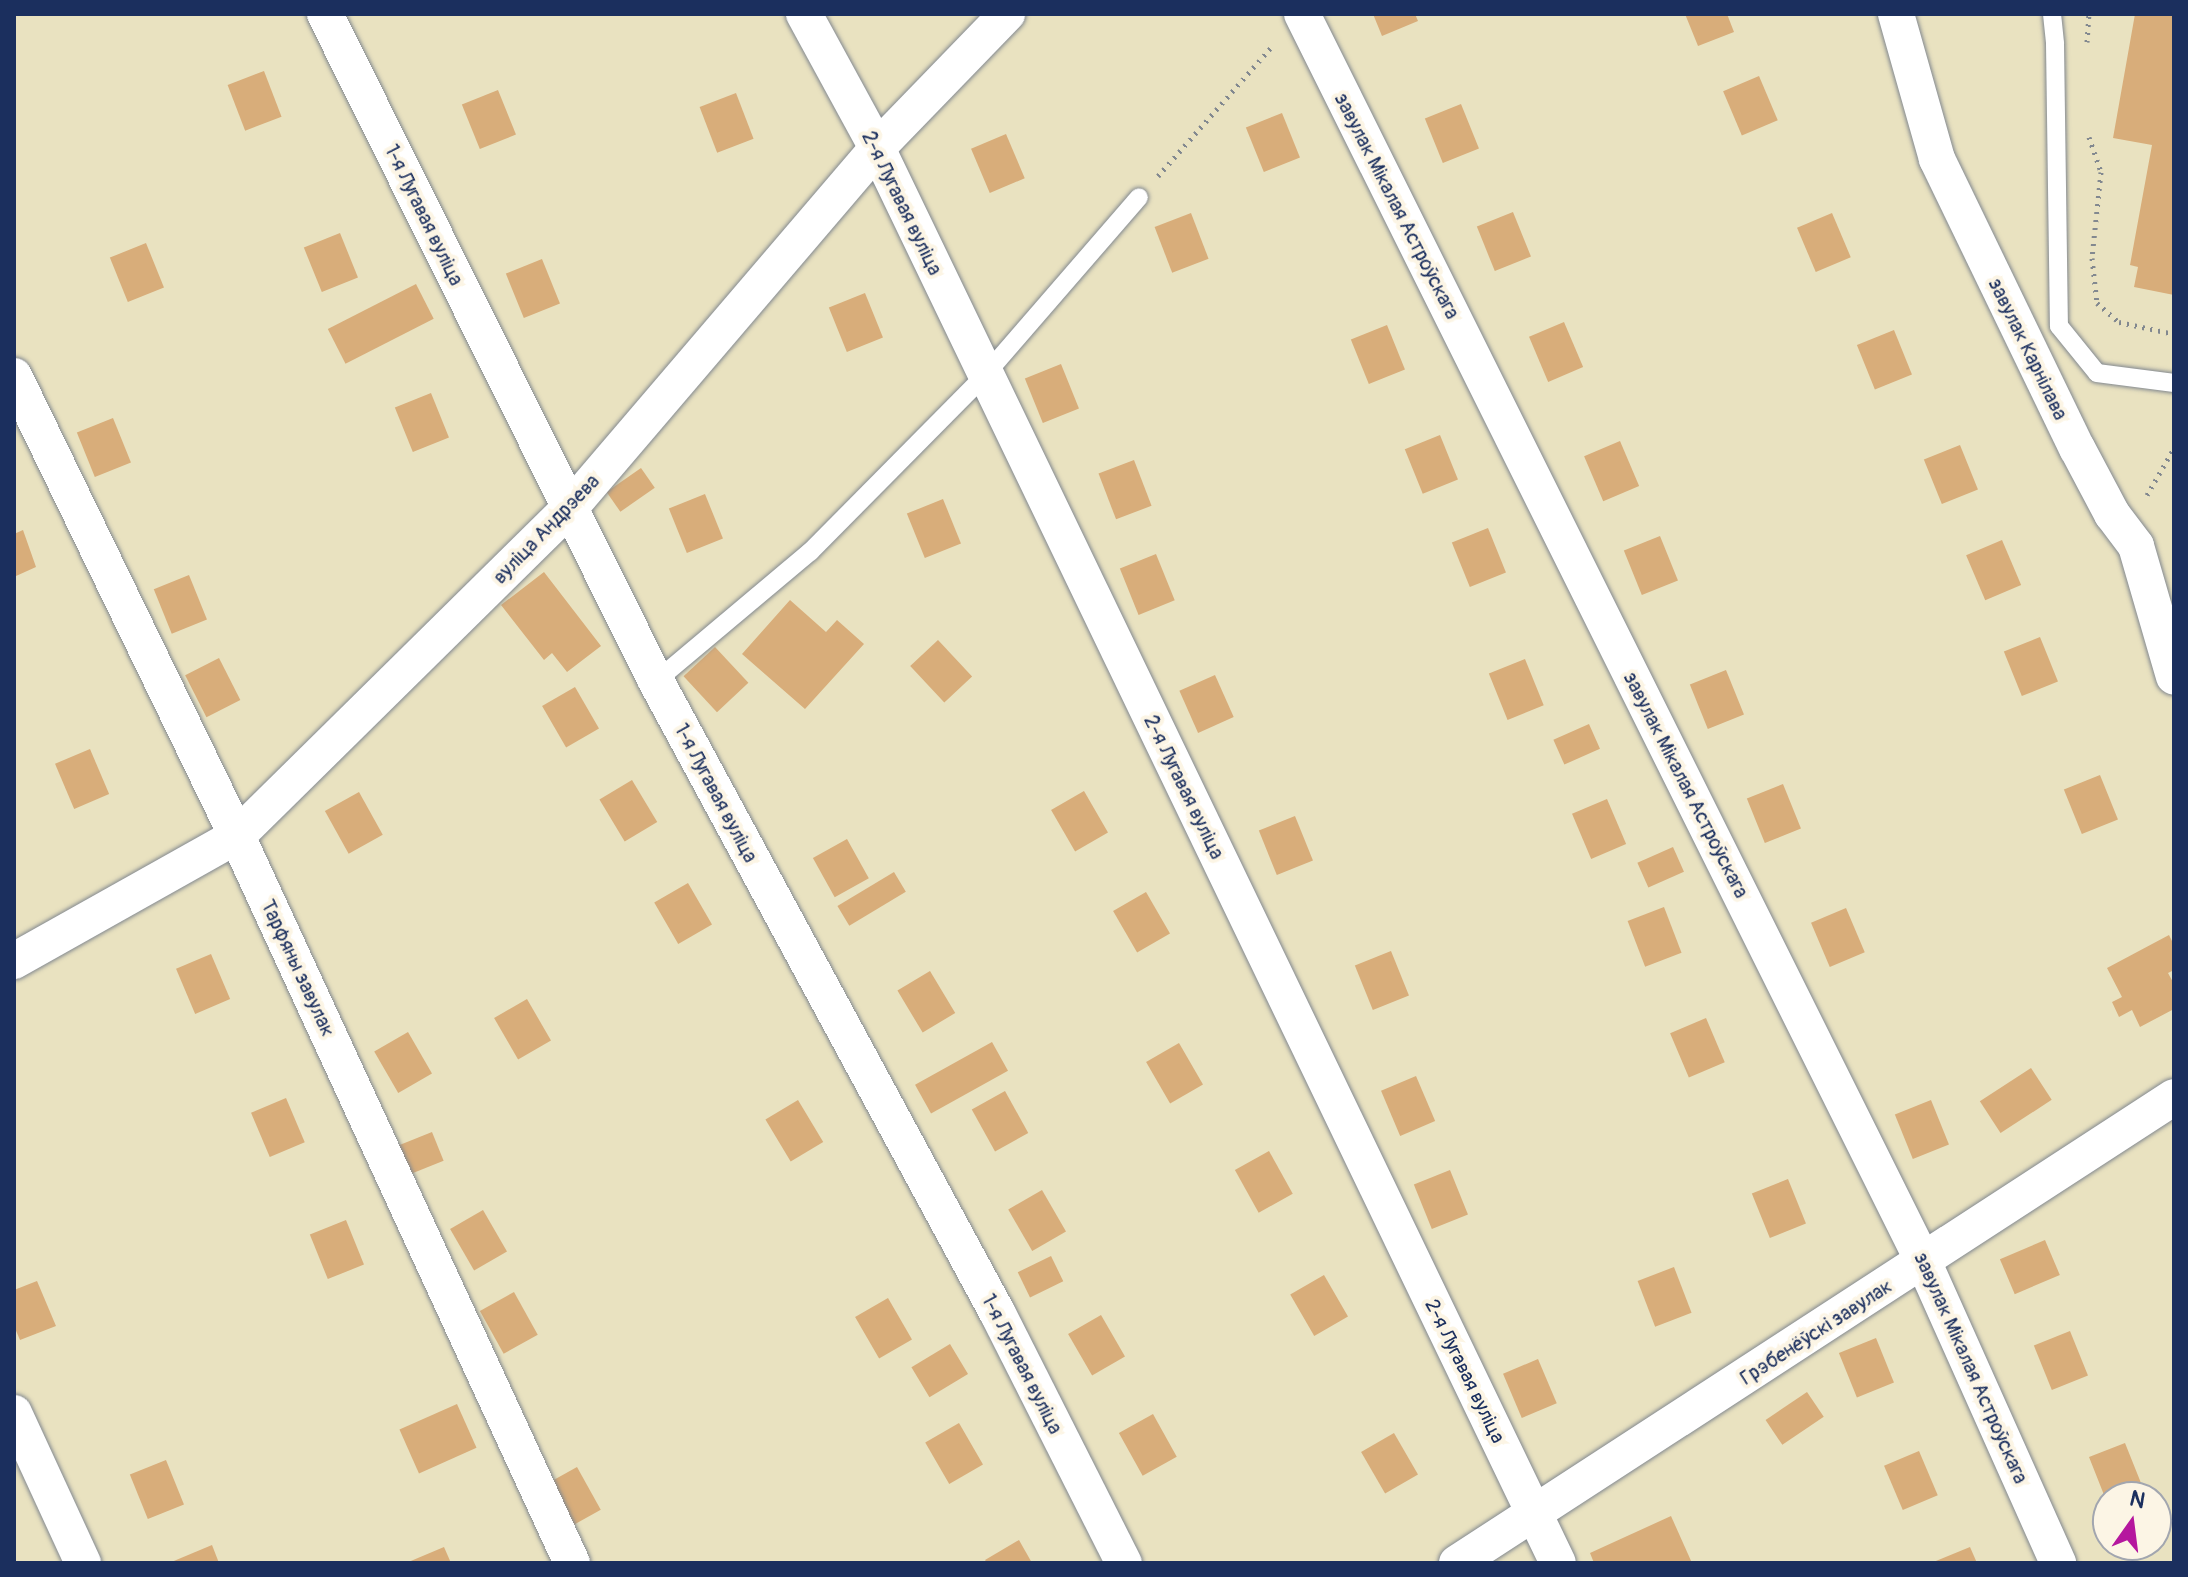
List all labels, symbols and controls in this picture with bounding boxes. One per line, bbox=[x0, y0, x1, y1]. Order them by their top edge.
street label: завулак Мікалая Астроўскага bbox=[1329, 89, 1465, 323]
street label: 2-я Лугавая вуліца bbox=[857, 127, 947, 279]
street label: 1-я Лугавая вуліца bbox=[379, 141, 469, 289]
street label: завулак Карнілава bbox=[1983, 274, 2073, 424]
street label: вуліца Андрэева bbox=[488, 469, 604, 589]
street label: завулак Мікалая Астроўскага bbox=[1618, 668, 1754, 902]
street label: 2-я Лугавая вуліца bbox=[1139, 711, 1229, 863]
street label: 1-я Лугавая вуліца bbox=[669, 719, 763, 867]
street label: Тарфяны завулак bbox=[256, 896, 340, 1040]
street label: завулак Мікалая Астроўскага bbox=[1909, 1249, 2033, 1487]
street label: Грэбенёўскі завулак bbox=[1736, 1274, 1896, 1390]
street label: 1-я Лугавая вуліца bbox=[976, 1290, 1068, 1438]
street label: 2-я Лугавая вуліца bbox=[1420, 1295, 1510, 1447]
north arrow bbox=[2092, 1481, 2172, 1561]
text: N bbox=[2127, 1484, 2148, 1515]

